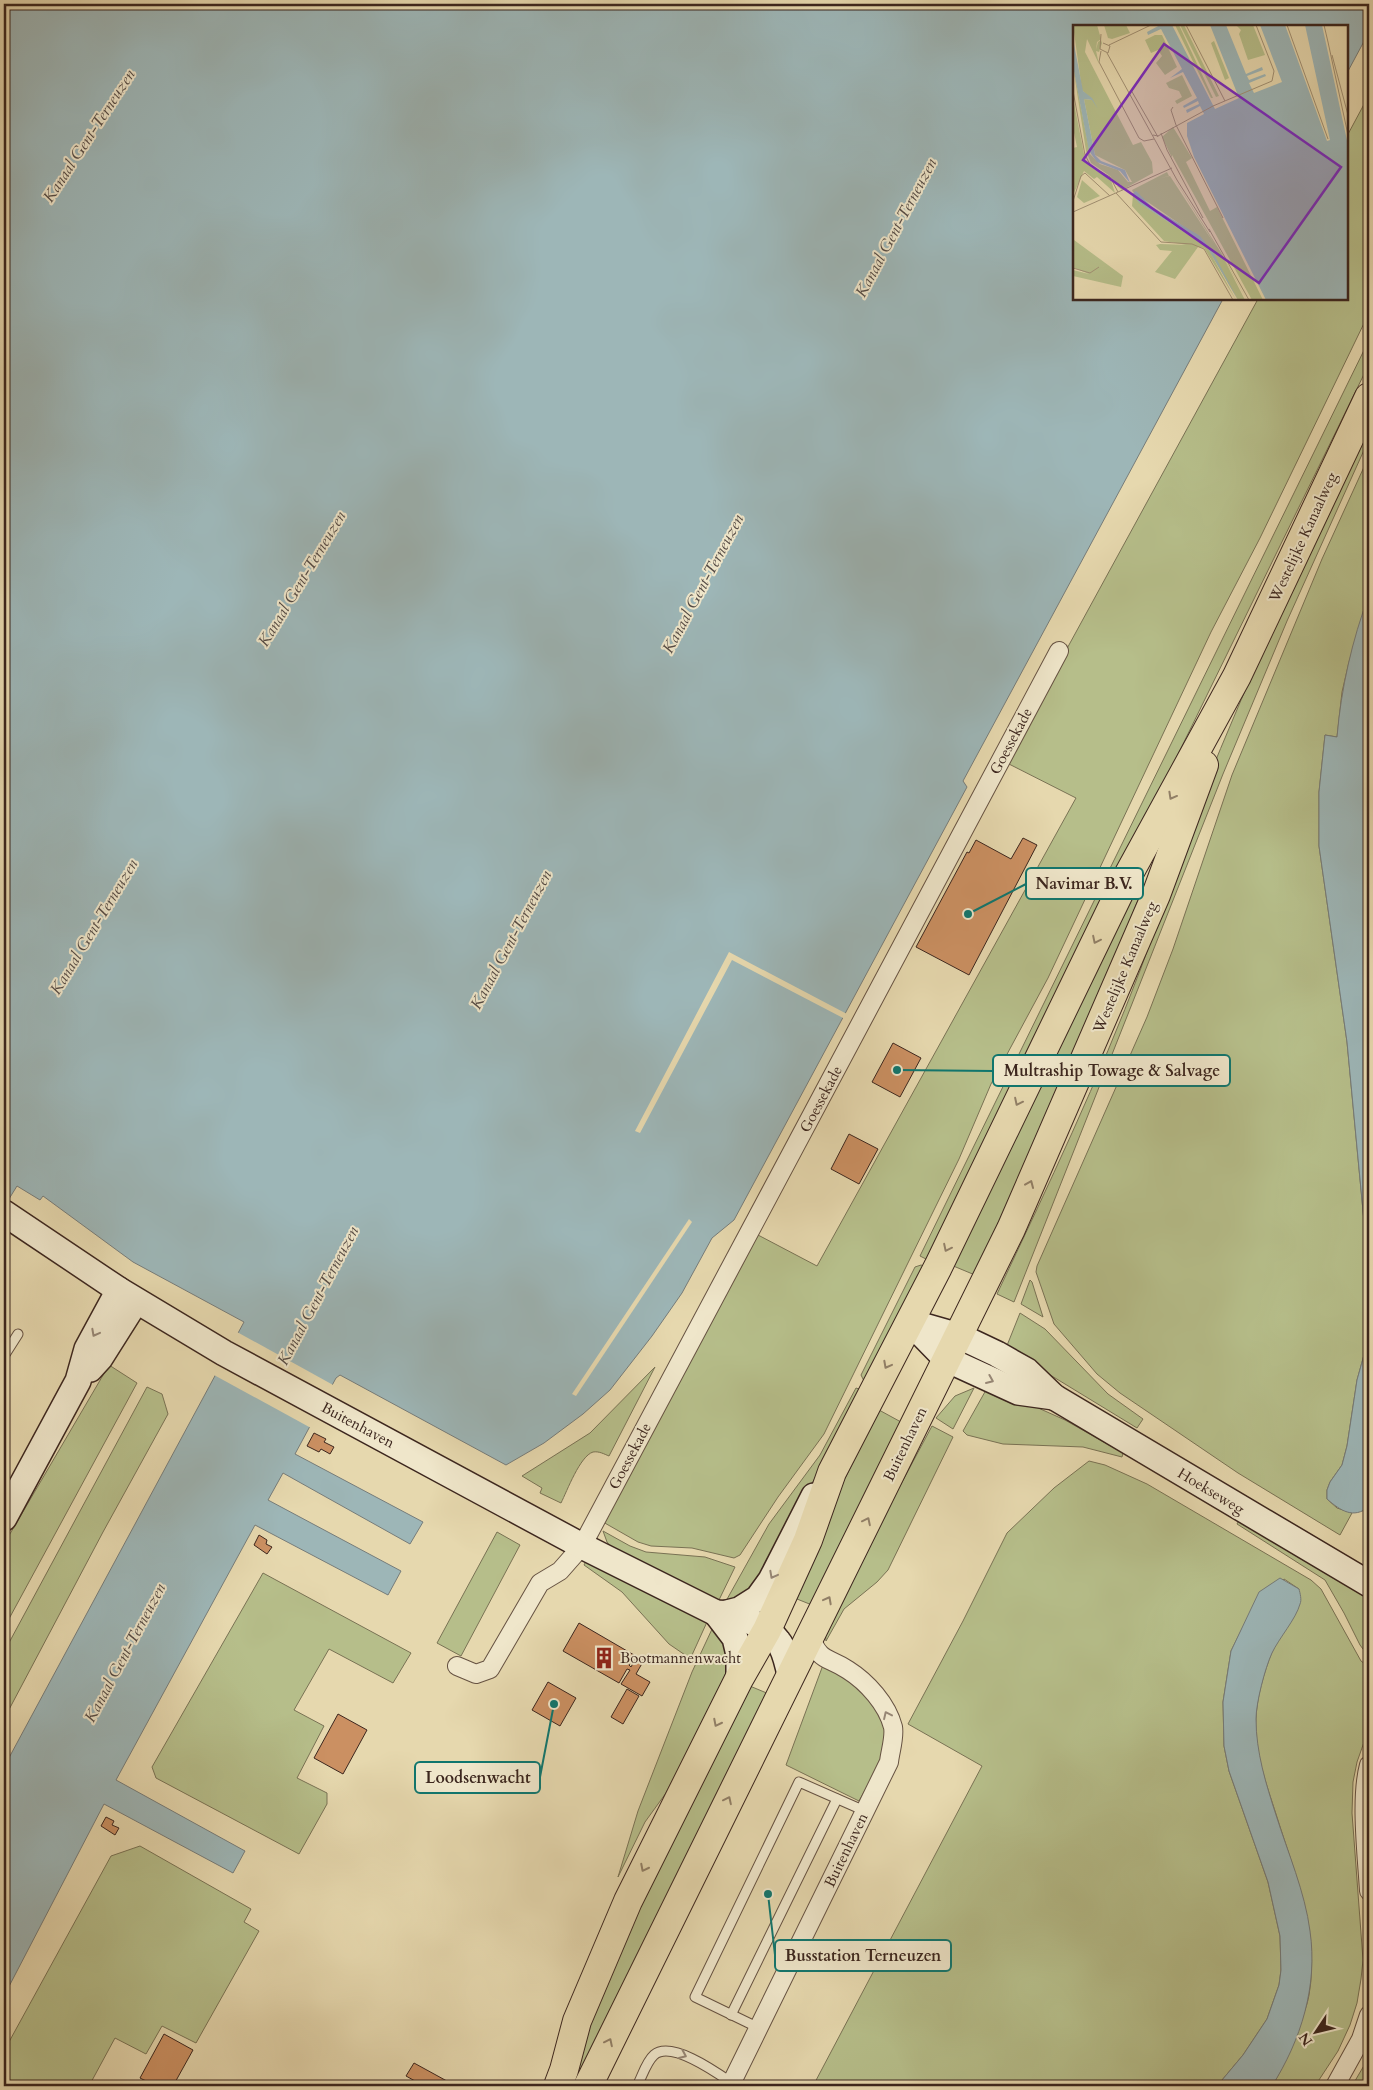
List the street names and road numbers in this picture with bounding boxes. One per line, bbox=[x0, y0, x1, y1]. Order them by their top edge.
street label: Westelijke Kanaalweg bbox=[1264, 468, 1342, 606]
street label: Goessekade bbox=[985, 704, 1037, 778]
street label: Westelijke Kanaalweg bbox=[1088, 898, 1162, 1037]
street label: Goessekade bbox=[795, 1062, 847, 1136]
street label: Buitenhaven bbox=[318, 1397, 399, 1453]
street label: Buitenhaven bbox=[878, 1403, 932, 1485]
street label: Goessekade bbox=[604, 1419, 656, 1493]
street label: Hoekseweg bbox=[1174, 1463, 1249, 1519]
street label: Buitenhaven bbox=[819, 1809, 873, 1891]

